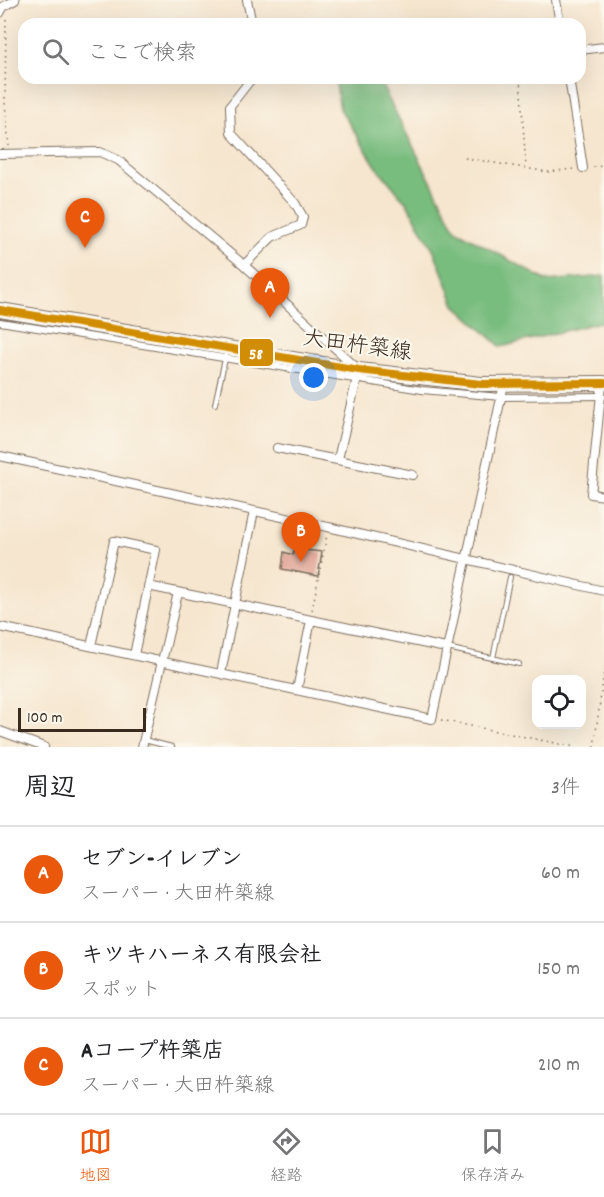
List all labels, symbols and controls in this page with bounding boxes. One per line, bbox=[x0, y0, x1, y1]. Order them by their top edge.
search box bbox=[18, 18, 586, 84]
icon: search bbox=[39, 35, 72, 68]
text: ここで検索 bbox=[87, 39, 197, 70]
pin: C bbox=[66, 198, 104, 248]
pin: A bbox=[250, 268, 290, 318]
street label: 大田杵築線 bbox=[300, 324, 414, 370]
line badge: 58 bbox=[239, 338, 274, 367]
text: 58 bbox=[249, 344, 263, 367]
your location bbox=[299, 363, 328, 392]
pin: B bbox=[282, 512, 320, 562]
map controls bbox=[532, 675, 586, 729]
button: locate bbox=[532, 675, 586, 729]
scale bar bbox=[18, 705, 146, 732]
text: 100 m bbox=[27, 707, 63, 730]
text: 周辺 bbox=[24, 771, 76, 808]
text: 3件 bbox=[551, 775, 580, 803]
text: セブン-イレブン bbox=[81, 845, 243, 876]
text: A bbox=[38, 860, 49, 888]
text: 60 m bbox=[541, 860, 580, 888]
text: スーパー · 大田杵築線 bbox=[81, 881, 274, 909]
text: キツキハーネス有限会社 bbox=[81, 941, 322, 972]
text: B bbox=[39, 956, 48, 984]
text: 150 m bbox=[537, 956, 580, 984]
text: スポット bbox=[81, 977, 161, 1005]
text: Aコープ杵築店 bbox=[81, 1037, 224, 1068]
text: C bbox=[39, 1052, 48, 1080]
text: 210 m bbox=[538, 1052, 580, 1080]
text: スーパー · 大田杵築線 bbox=[81, 1073, 274, 1101]
tab: 地図 bbox=[79, 1125, 112, 1188]
tab: 経路 bbox=[270, 1125, 303, 1188]
tab: 保存済み bbox=[461, 1125, 525, 1188]

